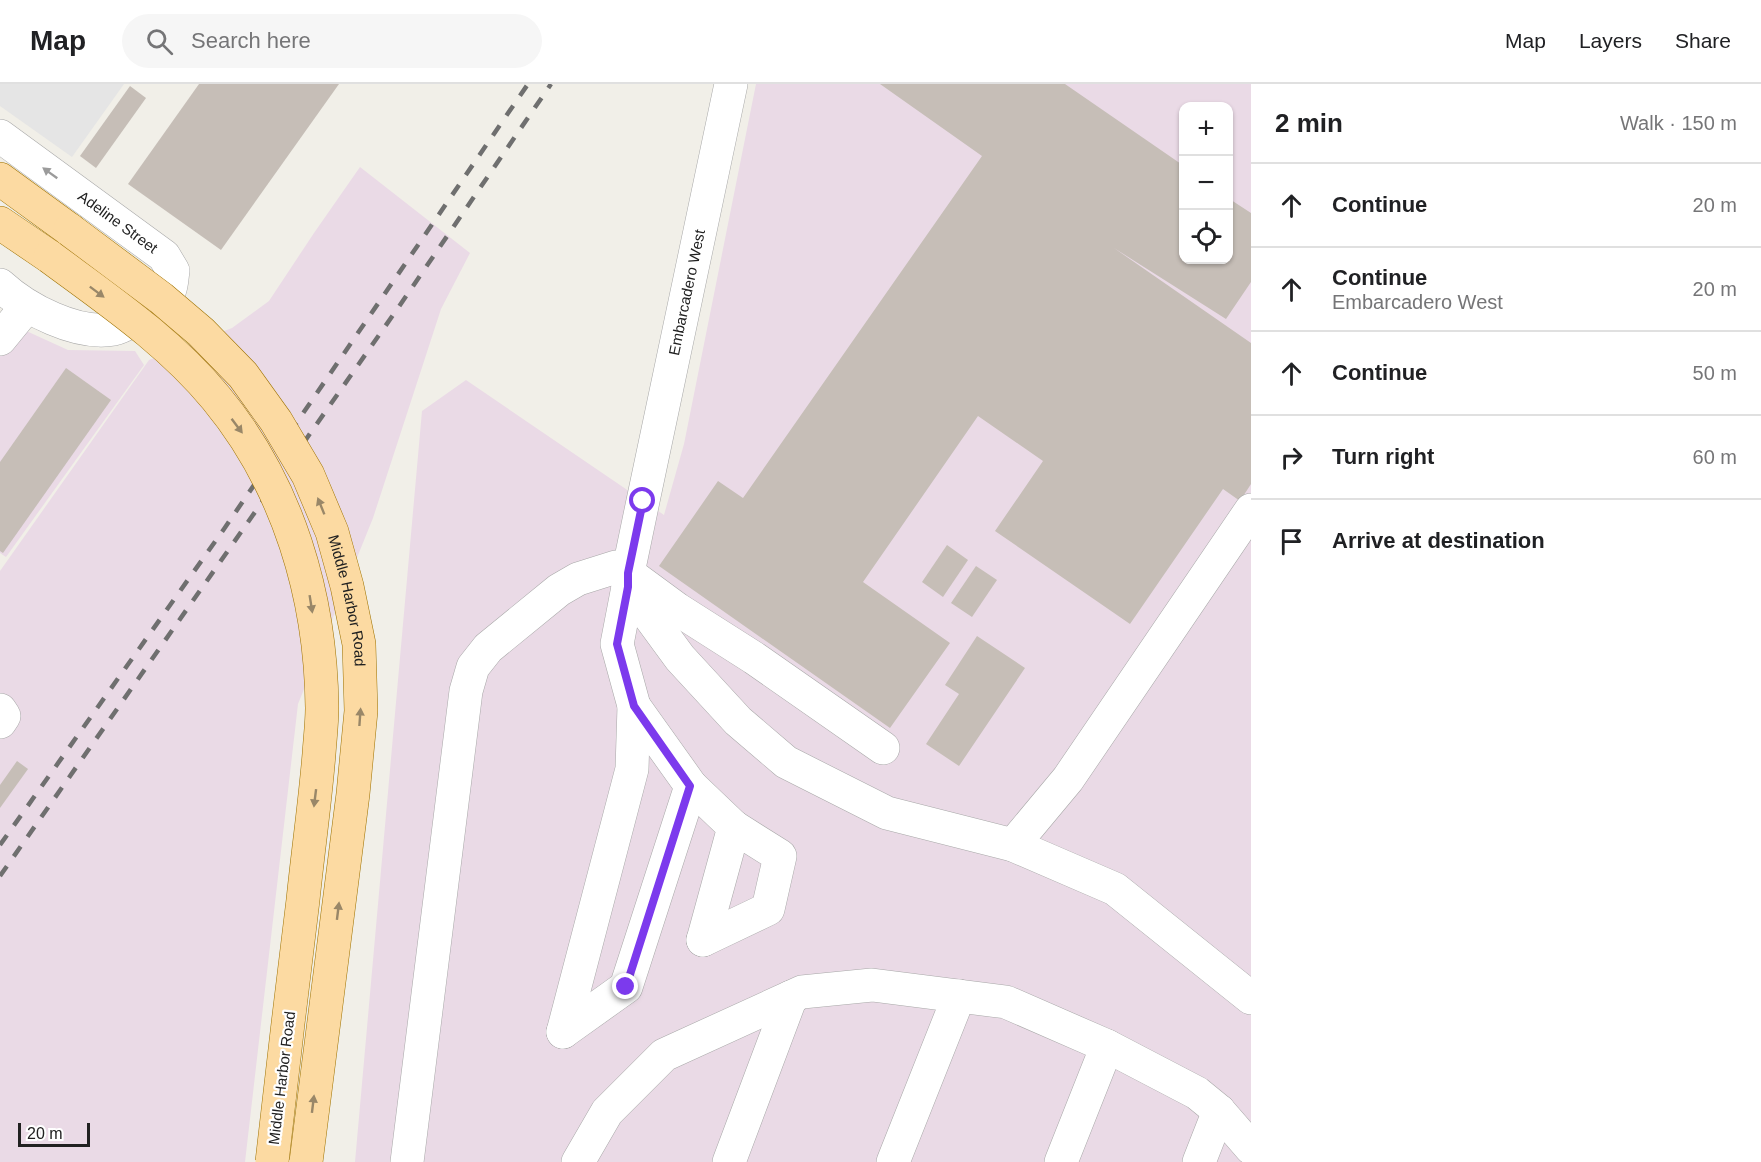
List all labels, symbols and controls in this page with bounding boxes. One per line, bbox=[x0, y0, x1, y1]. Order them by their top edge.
search box bbox=[122, 14, 542, 68]
text: Map bbox=[30, 25, 86, 56]
icon: search bbox=[143, 25, 176, 58]
text: Search here bbox=[191, 28, 311, 53]
text: Map bbox=[1505, 29, 1546, 52]
text: Layers bbox=[1579, 29, 1642, 52]
text: Share bbox=[1675, 29, 1731, 52]
map controls bbox=[1179, 102, 1233, 264]
button: + bbox=[1179, 102, 1233, 156]
text: 2 min bbox=[1275, 108, 1343, 138]
text: Walk · 150 m bbox=[1620, 112, 1737, 134]
button: − bbox=[1179, 156, 1233, 210]
one-way arrow bbox=[42, 167, 57, 179]
street label: Adeline Street bbox=[75, 187, 162, 257]
icon: ahead bbox=[1275, 189, 1308, 222]
text: Continue bbox=[1332, 192, 1427, 217]
text: 20 m bbox=[1693, 194, 1737, 216]
button: locate bbox=[1179, 210, 1233, 264]
street label: Embarcadero West bbox=[665, 227, 708, 357]
text: Continue bbox=[1332, 265, 1427, 290]
icon: ahead bbox=[1275, 273, 1308, 306]
text: 20 m bbox=[1693, 278, 1737, 300]
one-way arrow bbox=[89, 285, 104, 297]
text: Embarcadero West bbox=[1332, 291, 1503, 313]
icon: ahead bbox=[1275, 357, 1308, 390]
text: Continue bbox=[1332, 360, 1427, 385]
text: 50 m bbox=[1693, 362, 1737, 384]
one-way arrow bbox=[230, 418, 242, 433]
icon: right bbox=[1275, 441, 1308, 474]
text: Turn right bbox=[1332, 444, 1434, 469]
text: 60 m bbox=[1693, 446, 1737, 468]
route start bbox=[629, 487, 655, 513]
one-way arrow bbox=[316, 497, 326, 515]
icon: arrive bbox=[1275, 525, 1308, 558]
text: Arrive at destination bbox=[1332, 528, 1545, 553]
street label: Middle Harbor Road bbox=[325, 533, 369, 667]
one-way arrow bbox=[307, 595, 316, 614]
one-way arrow bbox=[356, 707, 365, 726]
one-way arrow bbox=[310, 789, 319, 808]
one-way arrow bbox=[333, 901, 342, 920]
route end bbox=[612, 973, 638, 999]
street label: Middle Harbor Road bbox=[265, 1010, 298, 1146]
one-way arrow bbox=[308, 1094, 318, 1113]
scale bar bbox=[18, 1120, 90, 1148]
text: 20 m bbox=[27, 1125, 63, 1142]

